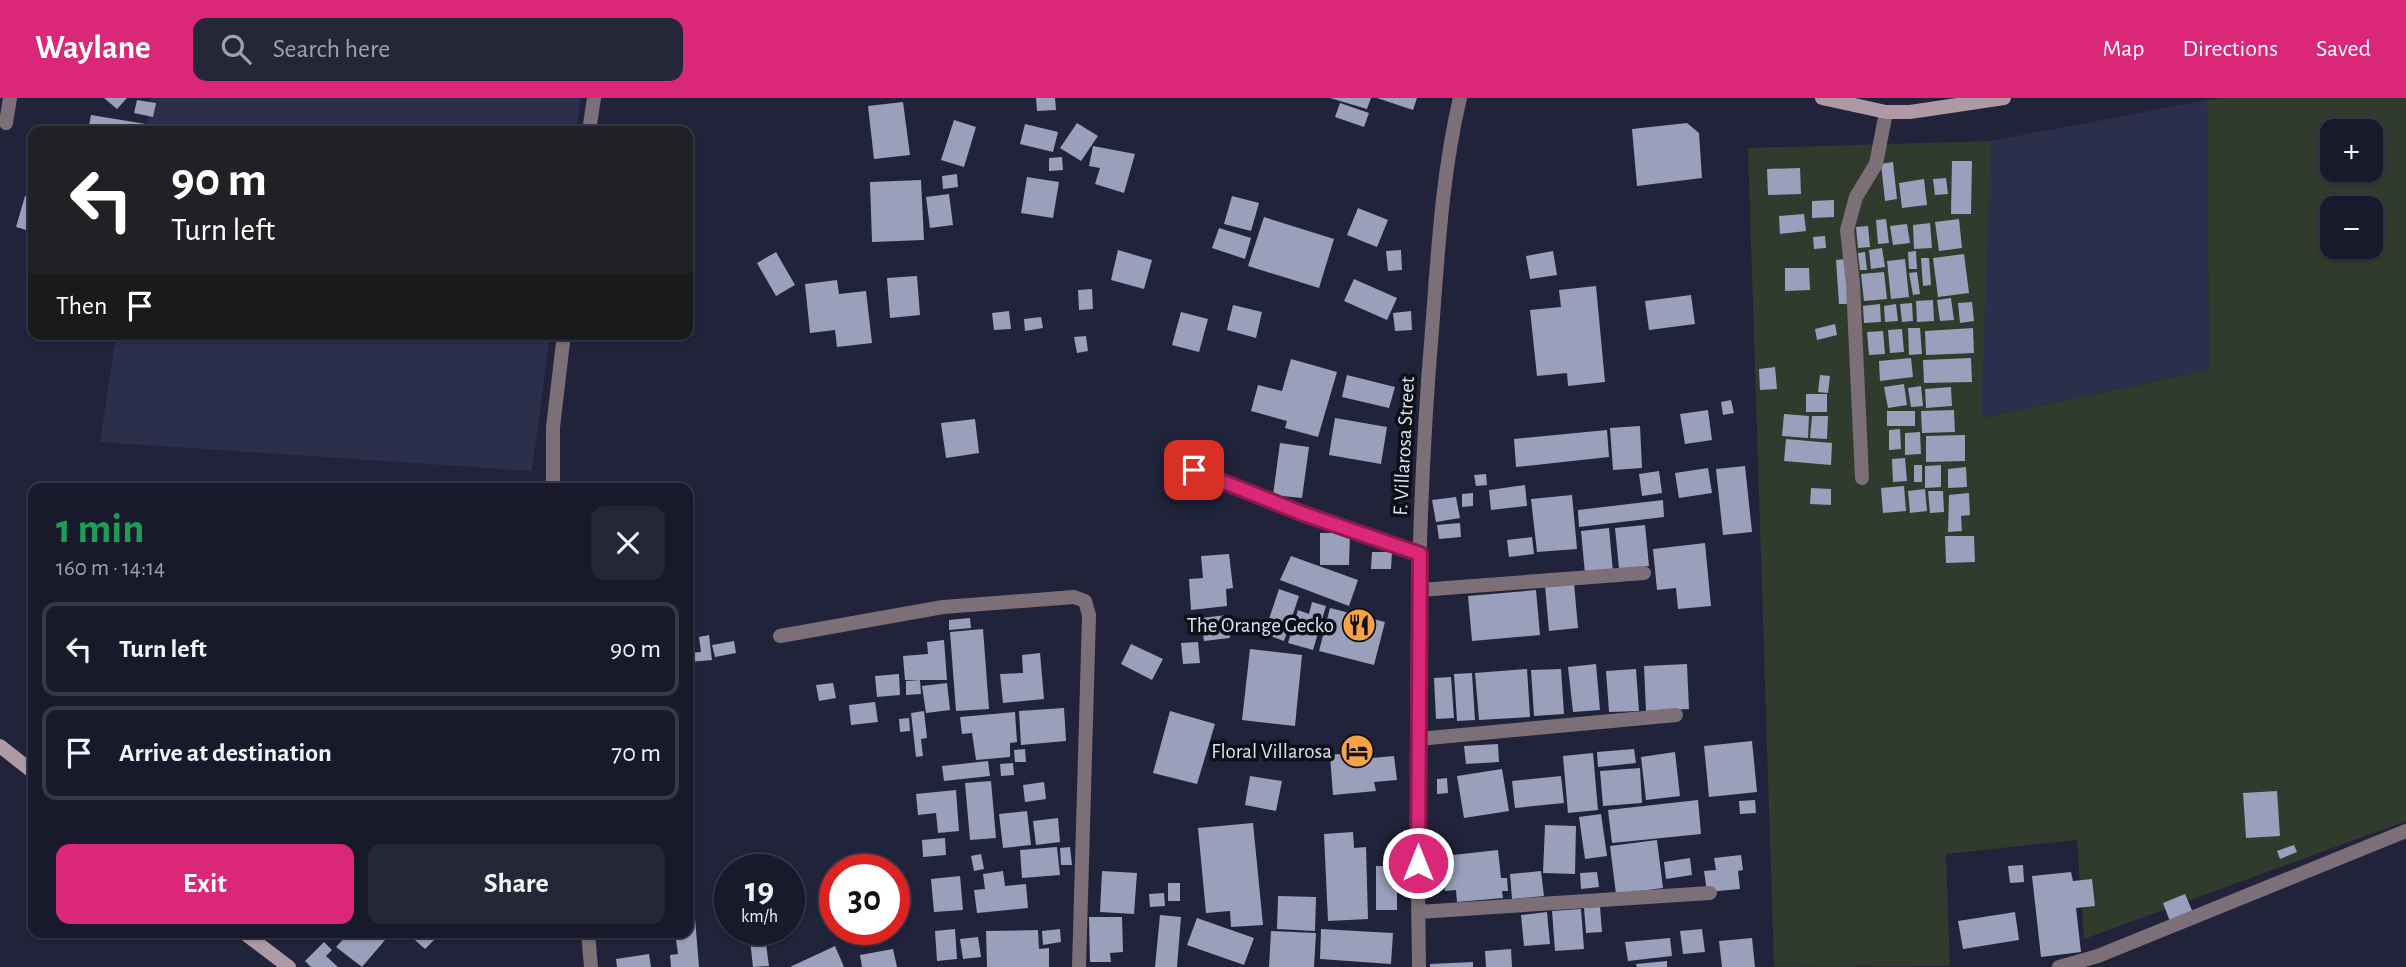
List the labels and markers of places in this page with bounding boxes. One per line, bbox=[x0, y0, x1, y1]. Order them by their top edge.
pin bbox=[1164, 440, 1224, 500]
restaurant icon: The Orange Gecko bbox=[1340, 606, 1378, 644]
place label: The Orange Gecko bbox=[1187, 615, 1334, 636]
hotel icon: Floral Villarosa bbox=[1338, 732, 1376, 770]
place label: Floral Villarosa bbox=[1211, 741, 1332, 762]

